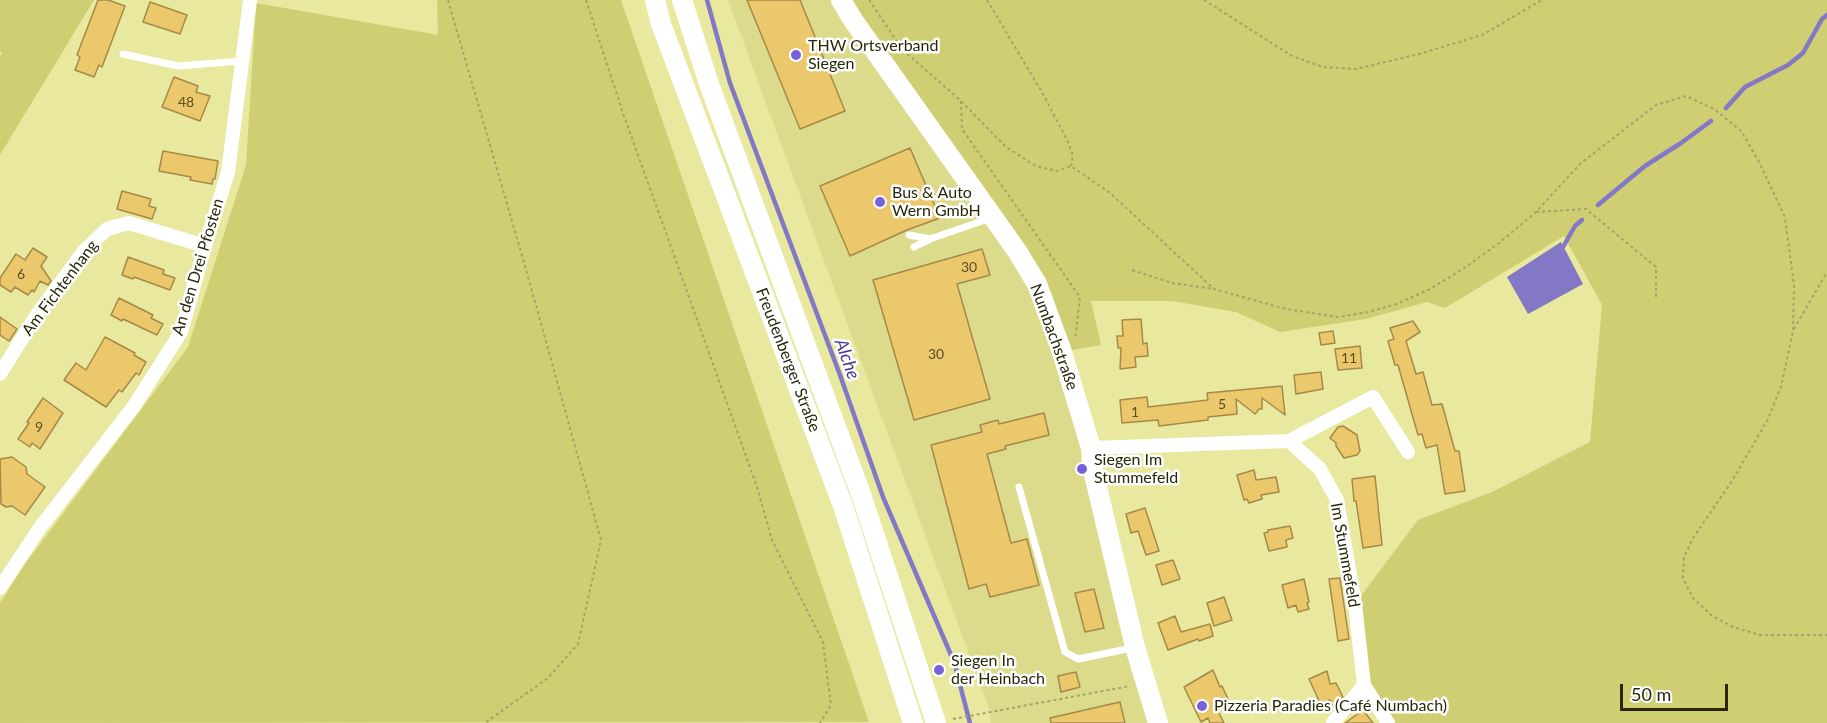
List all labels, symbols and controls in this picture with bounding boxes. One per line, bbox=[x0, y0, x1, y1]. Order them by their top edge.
place label: THW Ortsverband Siegen bbox=[808, 36, 938, 74]
marker: THW Ortsverband Siegen bbox=[789, 48, 803, 62]
house number: 48 bbox=[178, 94, 194, 110]
place label: Bus & Auto Wern GmbH bbox=[892, 183, 981, 221]
marker: Bus & Auto Wern GmbH bbox=[873, 195, 887, 209]
street label: An den Drei Pfosten bbox=[168, 196, 228, 338]
street label: Am Fichtenhang bbox=[18, 236, 102, 340]
house number: 30 bbox=[961, 259, 977, 275]
house number: 6 bbox=[17, 266, 25, 282]
street label: Numbachstraße bbox=[1026, 281, 1082, 393]
street label: Freudenberger Straße bbox=[752, 285, 824, 435]
water label: Alche bbox=[830, 336, 864, 382]
house number: 30 bbox=[928, 346, 944, 362]
house number: 11 bbox=[1341, 350, 1357, 366]
house number: 5 bbox=[1218, 396, 1226, 412]
house number: 1 bbox=[1131, 404, 1139, 420]
house number: 9 bbox=[35, 419, 43, 435]
place label: Siegen Im Stummefeld bbox=[1094, 450, 1178, 488]
marker: Siegen Im Stummefeld bbox=[1075, 462, 1089, 476]
street label: Im Stummefeld bbox=[1326, 501, 1364, 609]
place label: Siegen In der Heinbach bbox=[951, 651, 1045, 689]
marker: Siegen In der Heinbach bbox=[932, 663, 946, 677]
scale bar bbox=[1623, 672, 1731, 710]
text: 50 m bbox=[1631, 683, 1671, 705]
place label: Pizzeria Paradies (Café Numbach) bbox=[1214, 696, 1447, 716]
marker: Pizzeria Paradies (Café Numbach) bbox=[1195, 699, 1209, 713]

